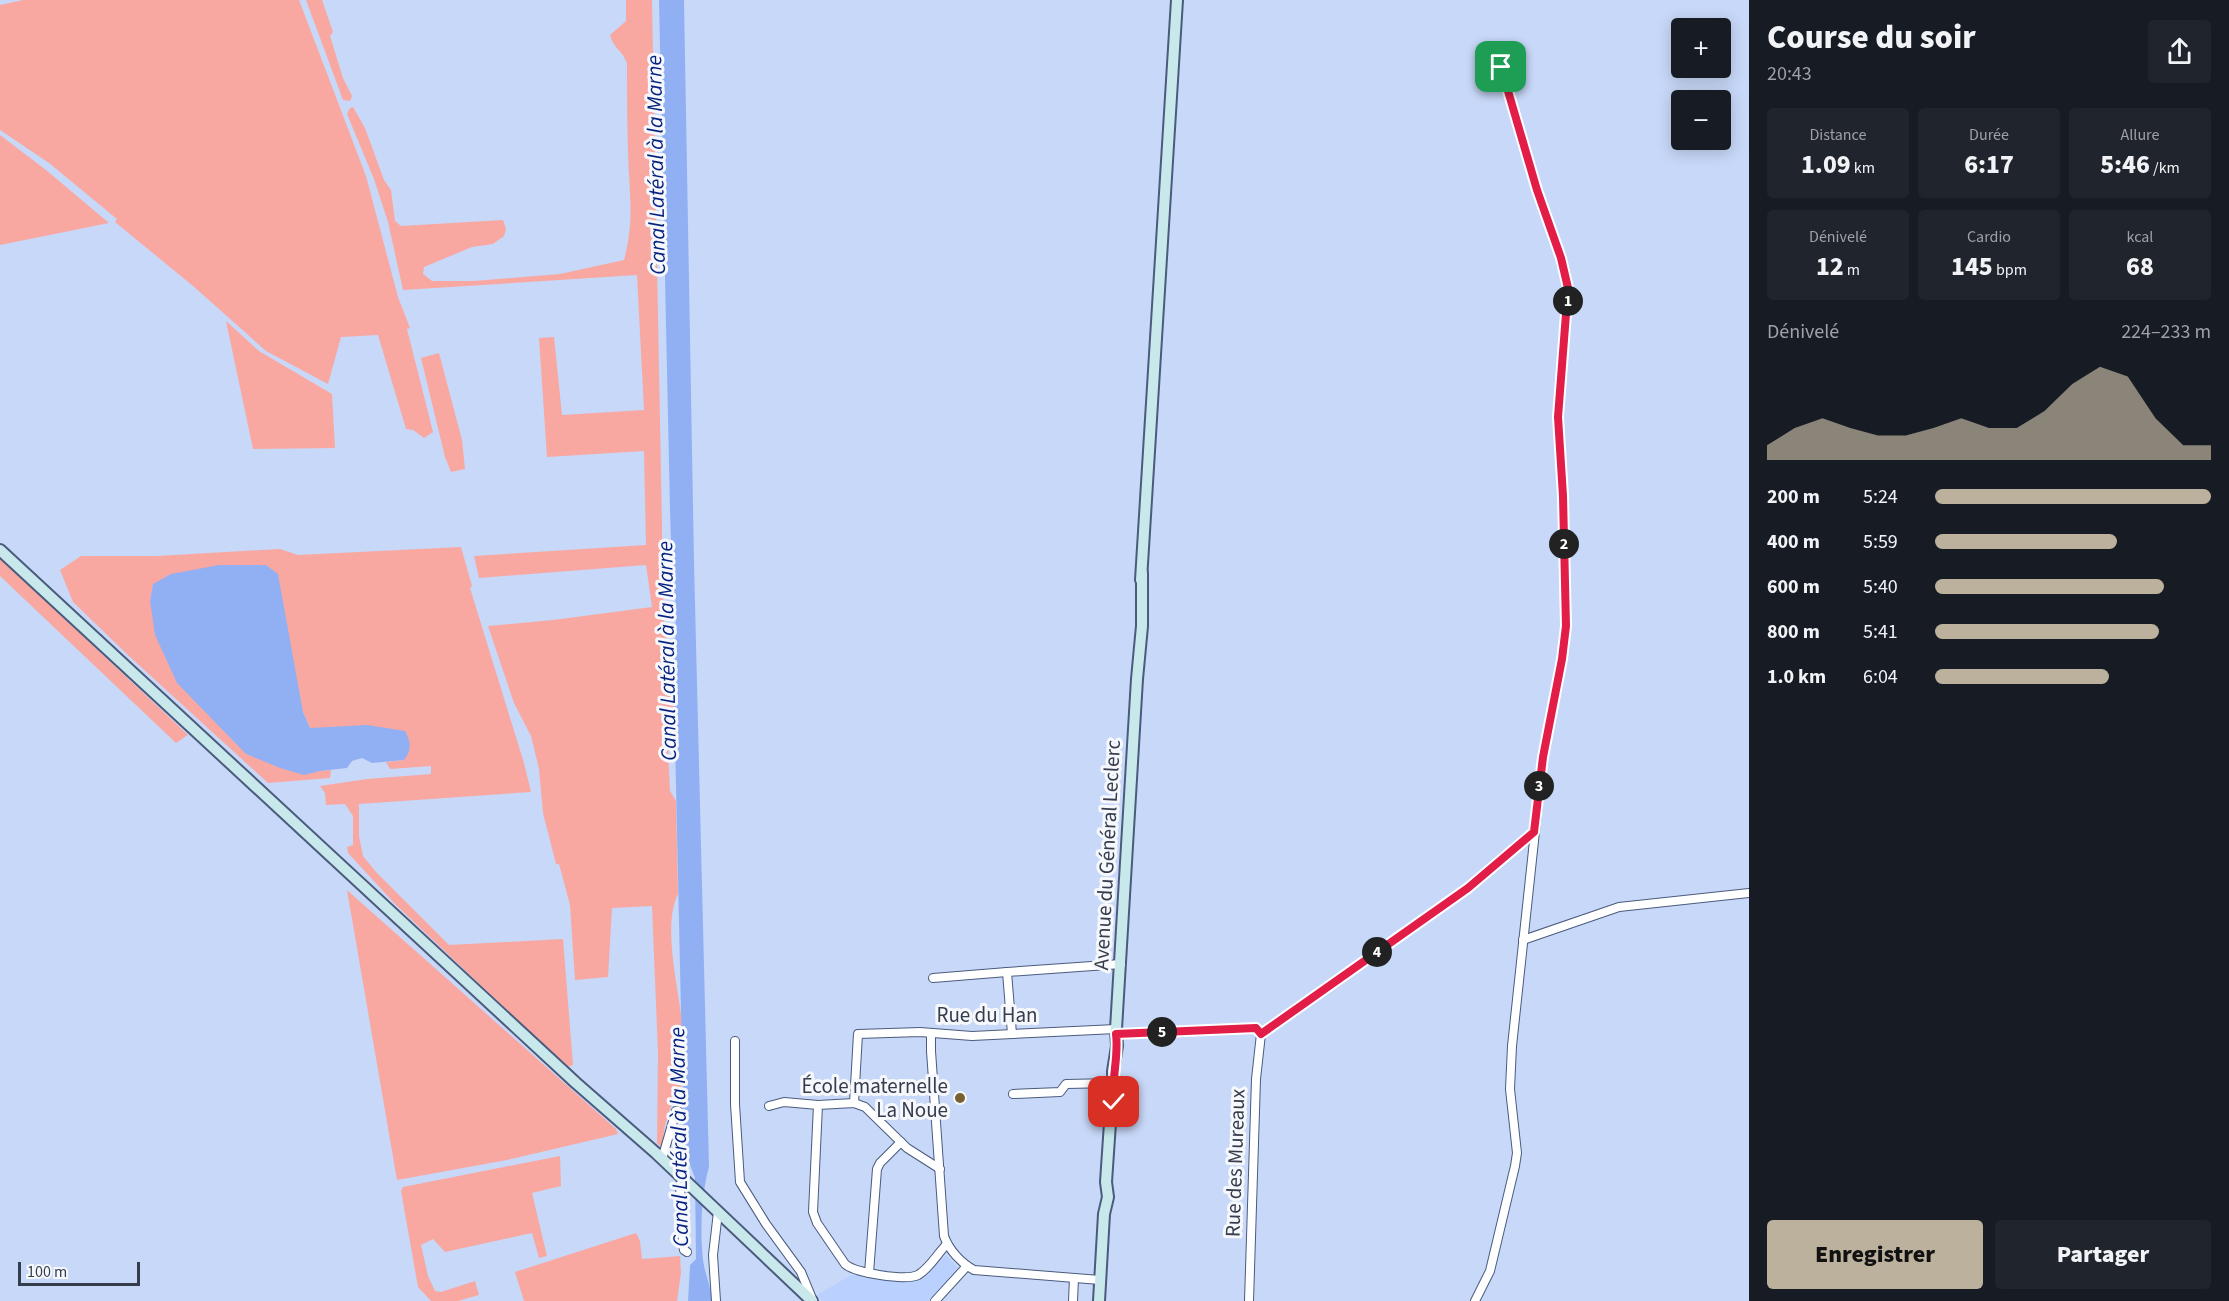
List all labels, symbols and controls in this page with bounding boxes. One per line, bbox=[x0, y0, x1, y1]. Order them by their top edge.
text: Course du soir bbox=[1767, 14, 1976, 61]
map controls bbox=[1671, 18, 1731, 150]
button: + bbox=[1671, 18, 1731, 78]
button: share bbox=[2148, 20, 2211, 83]
pin bbox=[1475, 41, 1526, 92]
icon: arrive bbox=[1484, 50, 1517, 83]
water label: Canal Latéral à la Marne bbox=[638, 55, 674, 275]
text: 20:43 bbox=[1767, 60, 1812, 88]
button: − bbox=[1671, 90, 1731, 150]
text: Distance bbox=[1810, 124, 1866, 146]
text: Durée bbox=[1969, 124, 2009, 146]
text: Allure bbox=[2121, 124, 2159, 146]
text: 1.09 bbox=[1801, 146, 1851, 183]
text: 6:17 bbox=[1964, 146, 2014, 183]
text: 5:46 bbox=[2100, 146, 2150, 183]
text: km bbox=[1851, 157, 1875, 179]
text: /km bbox=[2150, 157, 2180, 179]
text: Dénivelé bbox=[1809, 226, 1867, 248]
text: Cardio bbox=[1967, 226, 2011, 248]
text: kcal bbox=[2127, 226, 2153, 248]
text: 12 bbox=[1816, 248, 1844, 285]
text: 145 bbox=[1951, 248, 1993, 285]
text: 68 bbox=[2126, 248, 2154, 285]
text: m bbox=[1844, 259, 1860, 281]
text: bpm bbox=[1993, 259, 2027, 281]
pin: 1 bbox=[1553, 286, 1583, 316]
text: 1 bbox=[1564, 290, 1572, 312]
text: Dénivelé bbox=[1767, 318, 1839, 346]
text: 224–233 m bbox=[2121, 318, 2211, 346]
text: 200 m bbox=[1767, 483, 1820, 511]
text: 5:24 bbox=[1863, 483, 1898, 511]
text: 400 m bbox=[1767, 528, 1820, 556]
text: 5:59 bbox=[1863, 528, 1898, 556]
pin: 2 bbox=[1549, 529, 1579, 559]
text: 2 bbox=[1560, 533, 1568, 555]
water label: Canal Latéral à la Marne bbox=[649, 541, 685, 761]
text: 600 m bbox=[1767, 573, 1820, 601]
text: 5:40 bbox=[1863, 573, 1898, 601]
text: 800 m bbox=[1767, 618, 1820, 646]
text: 5:41 bbox=[1863, 618, 1898, 646]
text: 1.0 km bbox=[1767, 663, 1826, 691]
text: 6:04 bbox=[1863, 663, 1898, 691]
street label: Avenue du Général Leclerc bbox=[1086, 739, 1128, 971]
pin: 3 bbox=[1524, 771, 1554, 801]
text: 3 bbox=[1535, 775, 1543, 797]
pin: 4 bbox=[1362, 937, 1392, 967]
text: 4 bbox=[1373, 941, 1381, 963]
street label: Rue du Han bbox=[936, 1000, 1038, 1030]
pin: 5 bbox=[1147, 1017, 1177, 1047]
text: 5 bbox=[1158, 1021, 1166, 1043]
water label: Canal Latéral à la Marne bbox=[661, 1027, 697, 1247]
place label: École maternelle La Noue bbox=[801, 1071, 948, 1125]
pin bbox=[1088, 1076, 1139, 1127]
icon: check bbox=[1097, 1085, 1130, 1118]
street label: Rue des Mureaux bbox=[1217, 1088, 1253, 1238]
marker: École maternelle La Noue bbox=[953, 1091, 967, 1105]
button: Enregistrer bbox=[1767, 1220, 1983, 1289]
button: Partager bbox=[1995, 1220, 2211, 1289]
scale bar bbox=[18, 1259, 140, 1286]
text: 100 m bbox=[27, 1261, 67, 1283]

